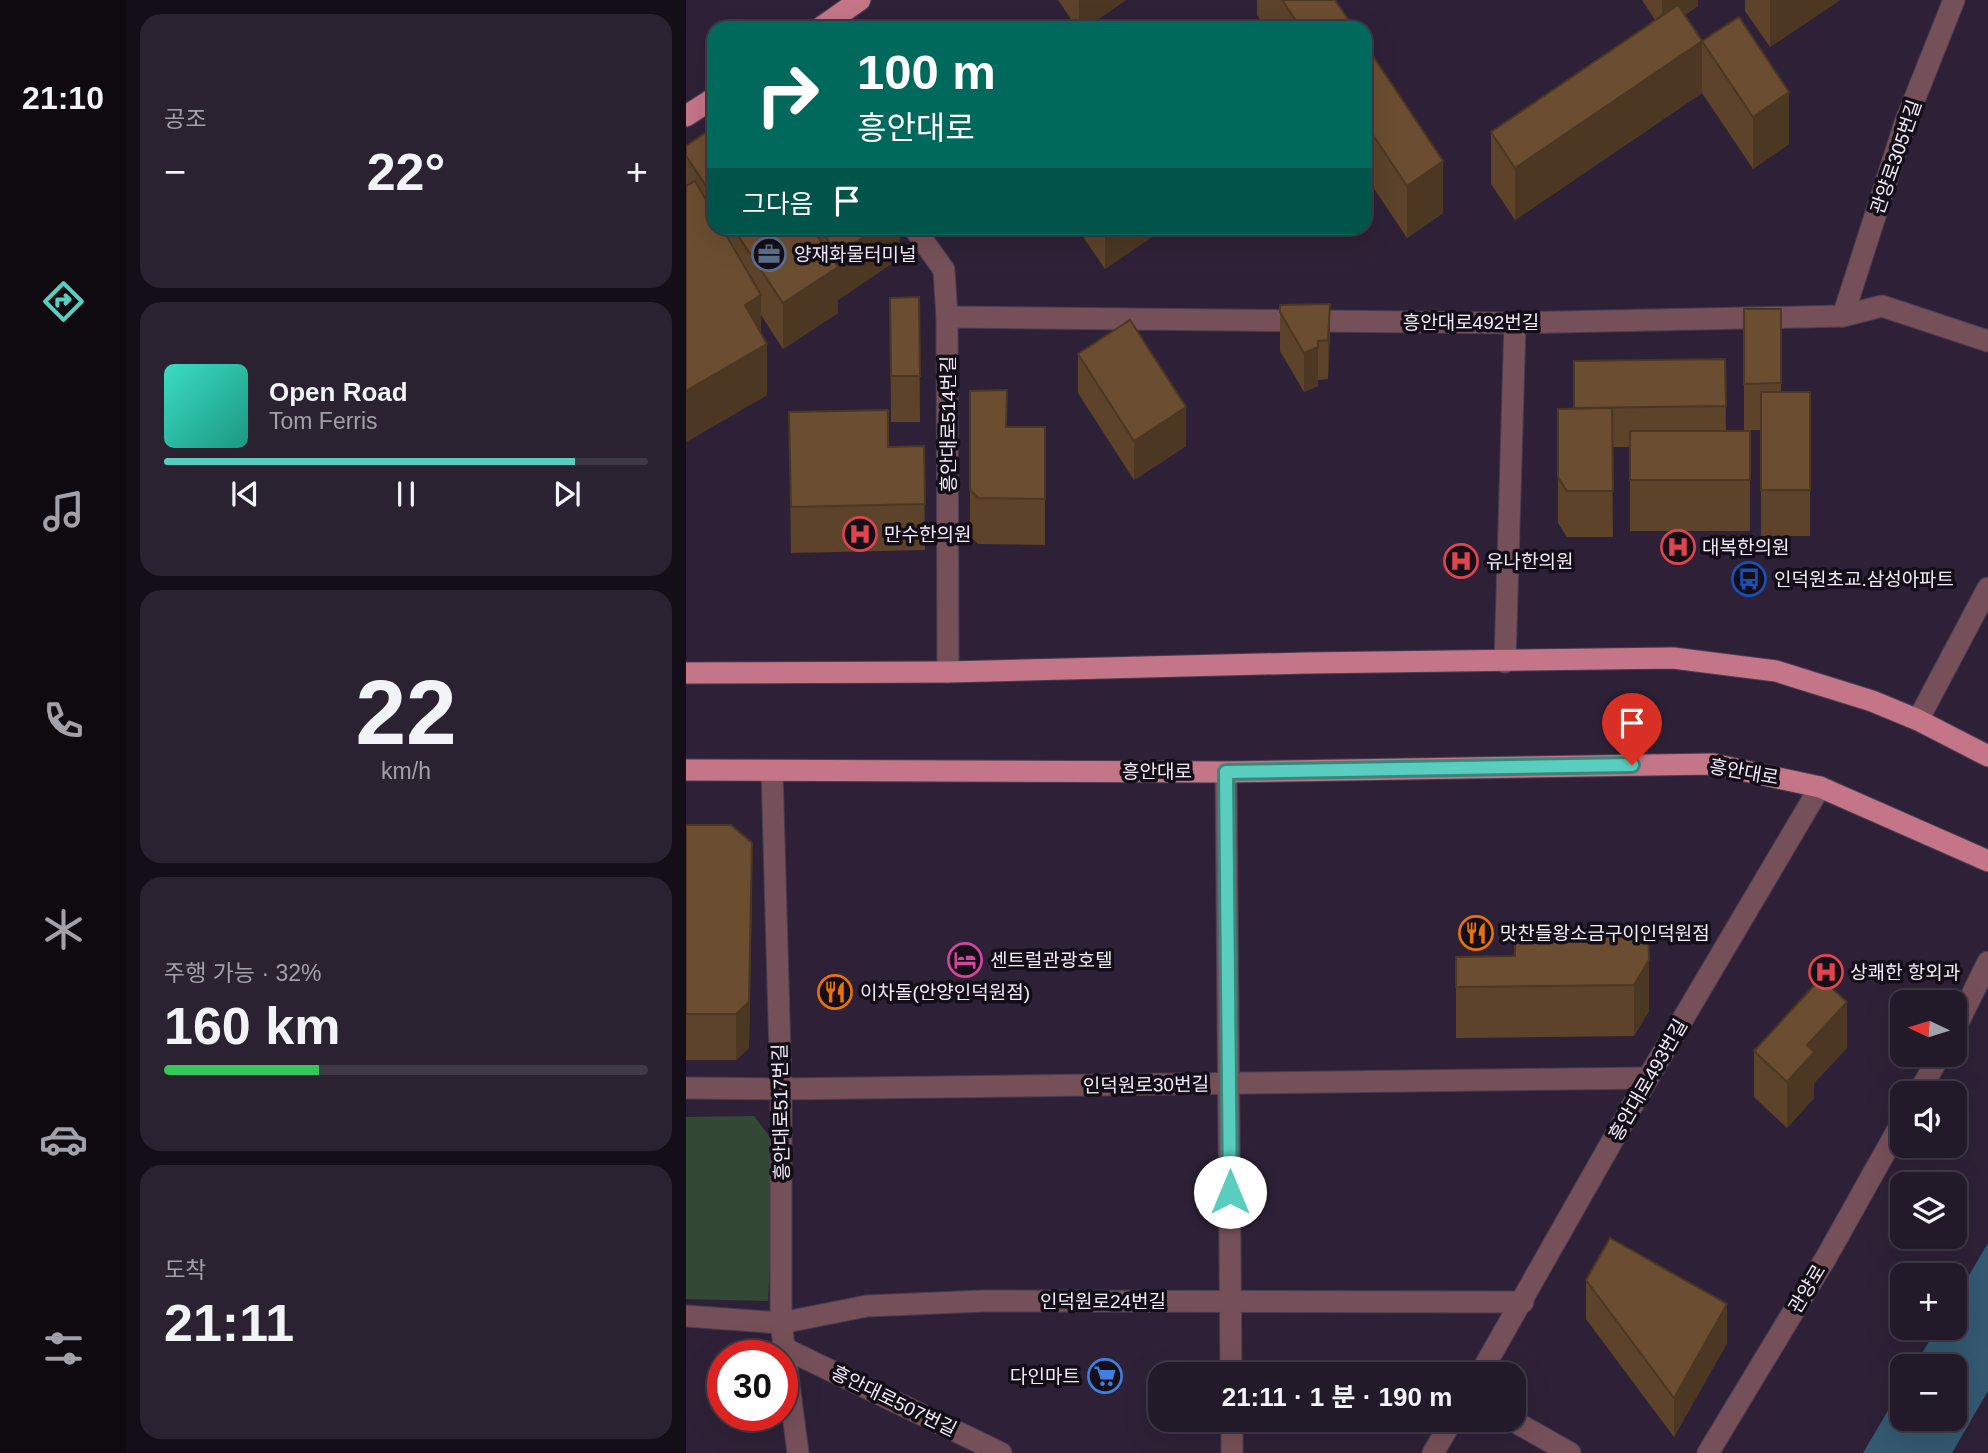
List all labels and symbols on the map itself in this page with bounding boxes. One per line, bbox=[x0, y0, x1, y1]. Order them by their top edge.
street label: 관양로305번길 bbox=[1867, 97, 1925, 217]
office icon: 양재화물터미널 bbox=[750, 235, 788, 273]
place label: 양재화물터미널 bbox=[794, 244, 916, 265]
street label: 흥안대로492번길 bbox=[1403, 312, 1539, 333]
street label: 흥안대로514번길 bbox=[938, 356, 959, 492]
hospital icon: 만수한의원 bbox=[841, 515, 879, 553]
place label: 만수한의원 bbox=[884, 524, 971, 545]
hospital icon: 대복한의원 bbox=[1659, 528, 1697, 566]
place label: 대복한의원 bbox=[1702, 537, 1789, 558]
hospital icon: 유나한의원 bbox=[1442, 542, 1480, 580]
place label: 유나한의원 bbox=[1486, 551, 1573, 572]
bus stop icon: 인덕원초교.삼성아파트 bbox=[1730, 560, 1768, 598]
place label: 인덕원초교.삼성아파트 bbox=[1774, 569, 1954, 590]
pin bbox=[1602, 693, 1662, 765]
street label: 흥안대로 bbox=[1708, 756, 1780, 788]
street label: 흥안대로 bbox=[1122, 761, 1192, 782]
restaurant icon: 맛찬들왕소금구이인덕원점 bbox=[1457, 914, 1495, 952]
place label: 맛찬들왕소금구이인덕원점 bbox=[1500, 923, 1710, 944]
hotel icon: 센트럴관광호텔 bbox=[946, 941, 984, 979]
place label: 센트럴관광호텔 bbox=[990, 950, 1112, 971]
hospital icon: 상쾌한 항외과 bbox=[1807, 953, 1845, 991]
place label: 상쾌한 항외과 bbox=[1850, 962, 1960, 983]
restaurant icon: 이차돌(안양인덕원점) bbox=[816, 973, 854, 1011]
place label: 이차돌(안양인덕원점) bbox=[860, 982, 1030, 1003]
north arrow bbox=[1890, 990, 1967, 1068]
street label: 흥안대로493번길 bbox=[1605, 1016, 1691, 1144]
street label: 흥안대로517번길 bbox=[769, 1044, 793, 1180]
street label: 인덕원로30번길 bbox=[1083, 1073, 1209, 1097]
position arrow bbox=[1193, 1155, 1267, 1229]
street label: 관양로 bbox=[1784, 1261, 1830, 1317]
street label: 인덕원로24번길 bbox=[1040, 1291, 1166, 1312]
speed limit sign: 30 bbox=[707, 1340, 798, 1431]
supermarket icon: 다인마트 bbox=[1086, 1357, 1124, 1395]
street label: 흥안대로507번길 bbox=[828, 1362, 960, 1440]
place label: 다인마트 bbox=[1010, 1366, 1080, 1387]

